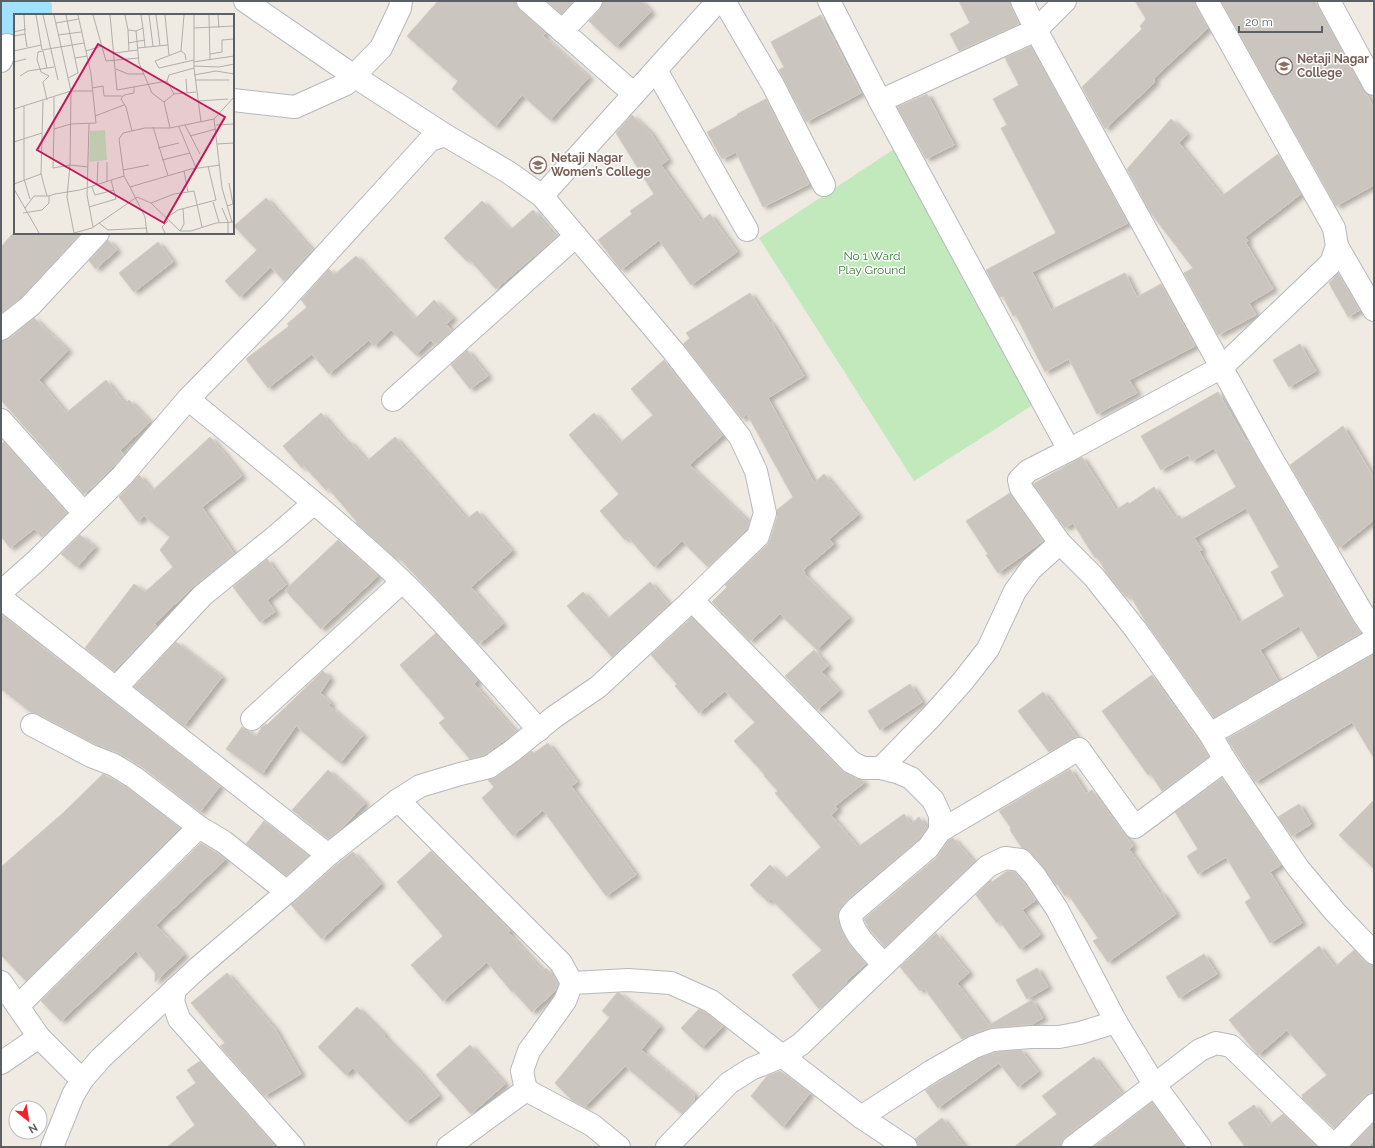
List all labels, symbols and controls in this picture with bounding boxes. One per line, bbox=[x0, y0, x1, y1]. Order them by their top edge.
scale bar bbox=[1239, 8, 1322, 34]
inset map bbox=[14, 14, 234, 234]
text: 20 m bbox=[1245, 15, 1273, 29]
place label: Netaji Nagar College bbox=[1297, 52, 1369, 80]
school or university icon: Netaji Nagar College bbox=[1274, 56, 1294, 76]
place label: Netaji Nagar Women’s College bbox=[551, 151, 651, 179]
school or university icon: Netaji Nagar Women’s College bbox=[528, 155, 548, 175]
park label: No 1 Ward Play Ground bbox=[838, 249, 906, 277]
north arrow bbox=[8, 1100, 48, 1140]
text: N bbox=[26, 1120, 40, 1136]

